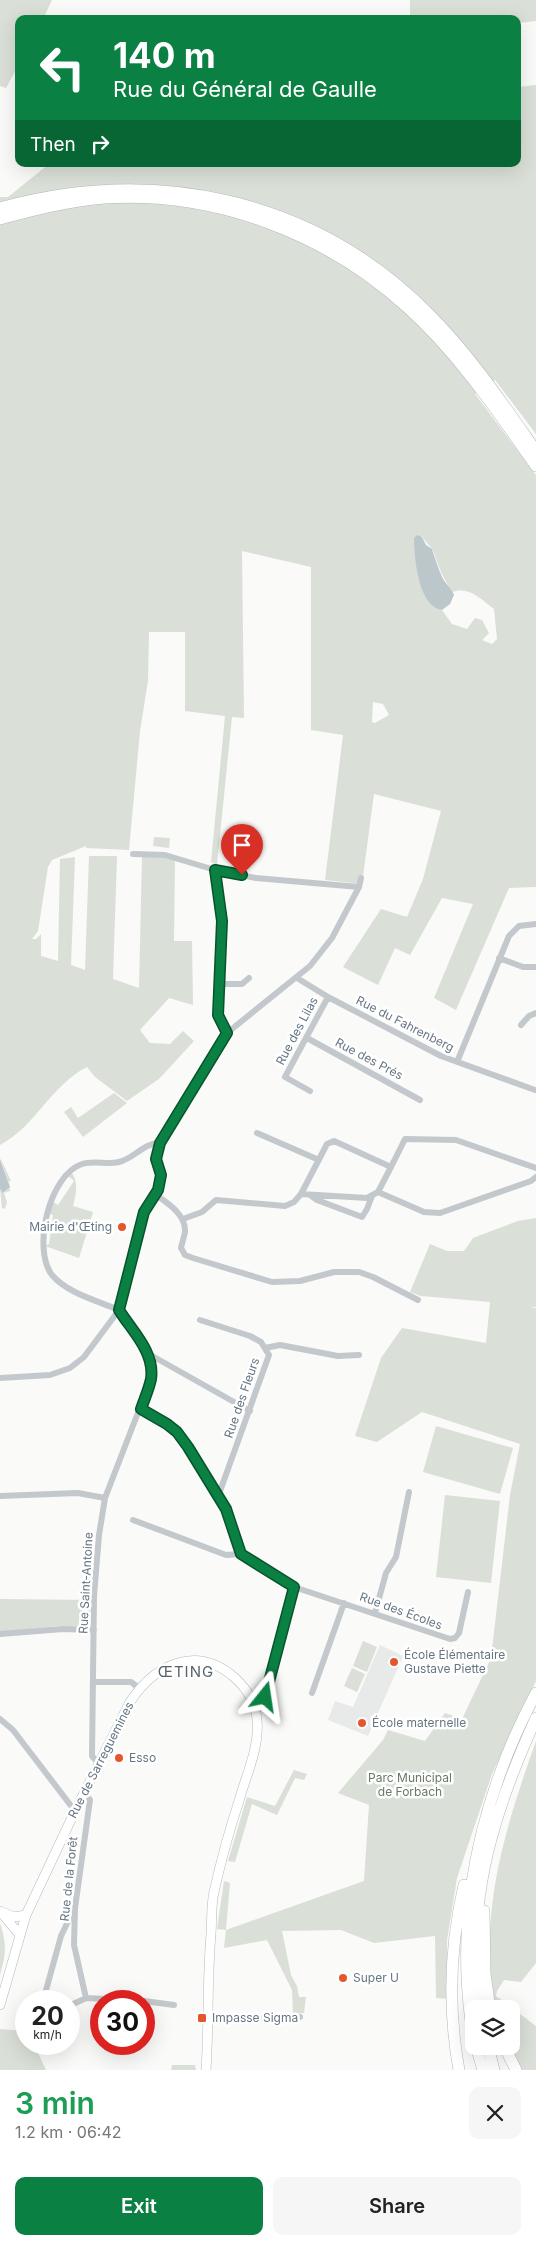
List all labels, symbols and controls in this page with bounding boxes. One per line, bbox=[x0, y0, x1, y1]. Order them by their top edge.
text: 140 m bbox=[113, 34, 216, 76]
icon: left bbox=[30, 35, 95, 100]
text: Rue du Général de Gaulle bbox=[113, 76, 377, 102]
icon: right bbox=[86, 130, 114, 158]
text: Then bbox=[30, 133, 76, 156]
pin bbox=[221, 824, 263, 875]
icon: arrive bbox=[228, 831, 256, 859]
street label: Rue du Fahrenberg bbox=[354, 992, 457, 1055]
street label: Rue des Lilas bbox=[272, 994, 321, 1067]
street label: Rue des Prés bbox=[333, 1034, 406, 1083]
place label: Mairie d'Œting bbox=[29, 1219, 112, 1234]
marker: Mairie d'Œting bbox=[116, 1221, 128, 1233]
street label: Rue des Fleurs bbox=[221, 1356, 262, 1440]
street label: Rue Saint-Antoine bbox=[75, 1532, 96, 1634]
street label: Rue des Écoles bbox=[358, 1589, 444, 1632]
place label: École Élémentaire Gustave Piette bbox=[404, 1647, 505, 1676]
marker: École Élémentaire Gustave Piette bbox=[388, 1656, 400, 1668]
district label: ŒTING bbox=[158, 1662, 214, 1681]
position arrow bbox=[238, 1670, 290, 1722]
street label: Rue de Sarreguemines bbox=[65, 1699, 136, 1820]
place label: École maternelle bbox=[372, 1715, 466, 1730]
marker: École maternelle bbox=[356, 1717, 368, 1729]
place label: Esso bbox=[129, 1750, 156, 1765]
marker: Esso bbox=[113, 1752, 125, 1764]
park label: Parc Municipal de Forbach bbox=[368, 1770, 452, 1799]
street label: Rue de la Forêt bbox=[57, 1836, 80, 1922]
place label: Super U bbox=[353, 1970, 399, 1985]
marker: Super U bbox=[337, 1972, 349, 1984]
speed limit sign: 30 bbox=[90, 1990, 155, 2055]
map controls bbox=[465, 2000, 520, 2055]
button: layers bbox=[465, 2000, 520, 2055]
text: 20 bbox=[31, 2001, 64, 2031]
place label: Impasse Sigma bbox=[212, 2010, 298, 2025]
marker: Impasse Sigma bbox=[196, 2012, 208, 2024]
text: km/h bbox=[33, 2027, 62, 2042]
text: 3 min bbox=[15, 2085, 95, 2121]
button: close bbox=[469, 2087, 521, 2139]
text: 1.2 km · 06:42 bbox=[15, 2122, 122, 2142]
button: Exit bbox=[15, 2177, 263, 2235]
button: Share bbox=[273, 2177, 521, 2235]

